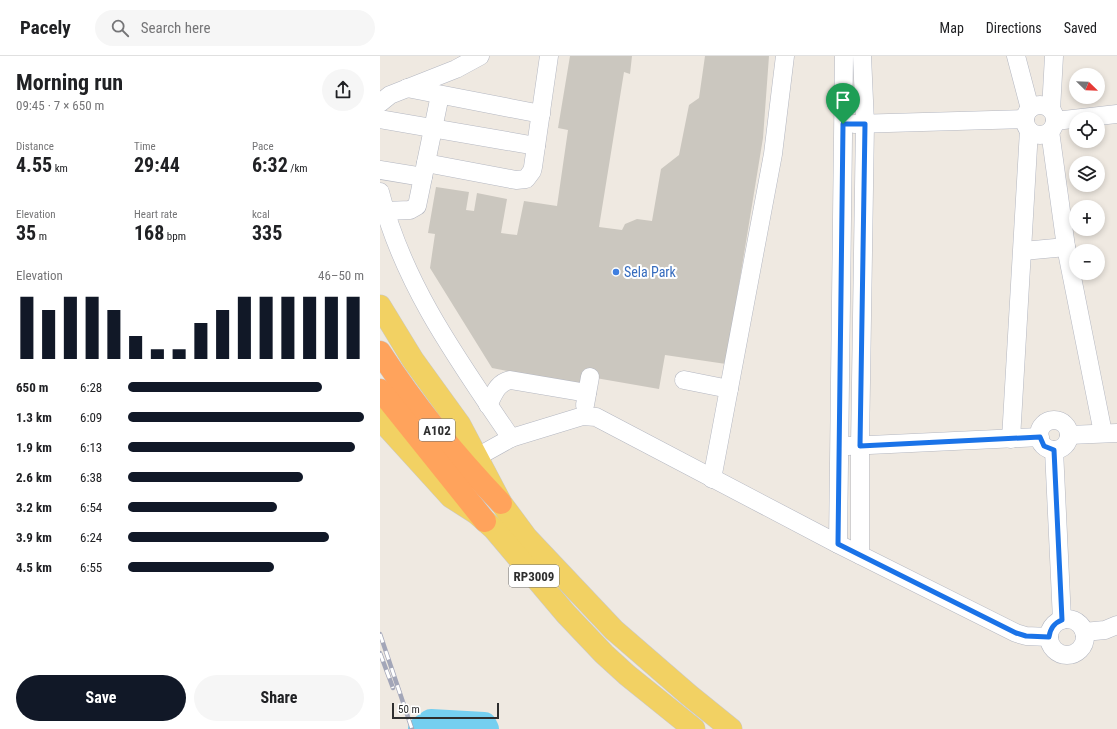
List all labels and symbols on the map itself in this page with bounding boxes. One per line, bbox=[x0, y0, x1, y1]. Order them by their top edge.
north arrow bbox=[1069, 68, 1105, 104]
pin bbox=[826, 83, 860, 124]
place label: Sela Park bbox=[624, 264, 677, 280]
marker: Sela Park bbox=[611, 267, 621, 277]
road number: A102 bbox=[419, 419, 455, 441]
road number: RP3009 bbox=[509, 565, 559, 587]
scale bar bbox=[392, 701, 499, 720]

